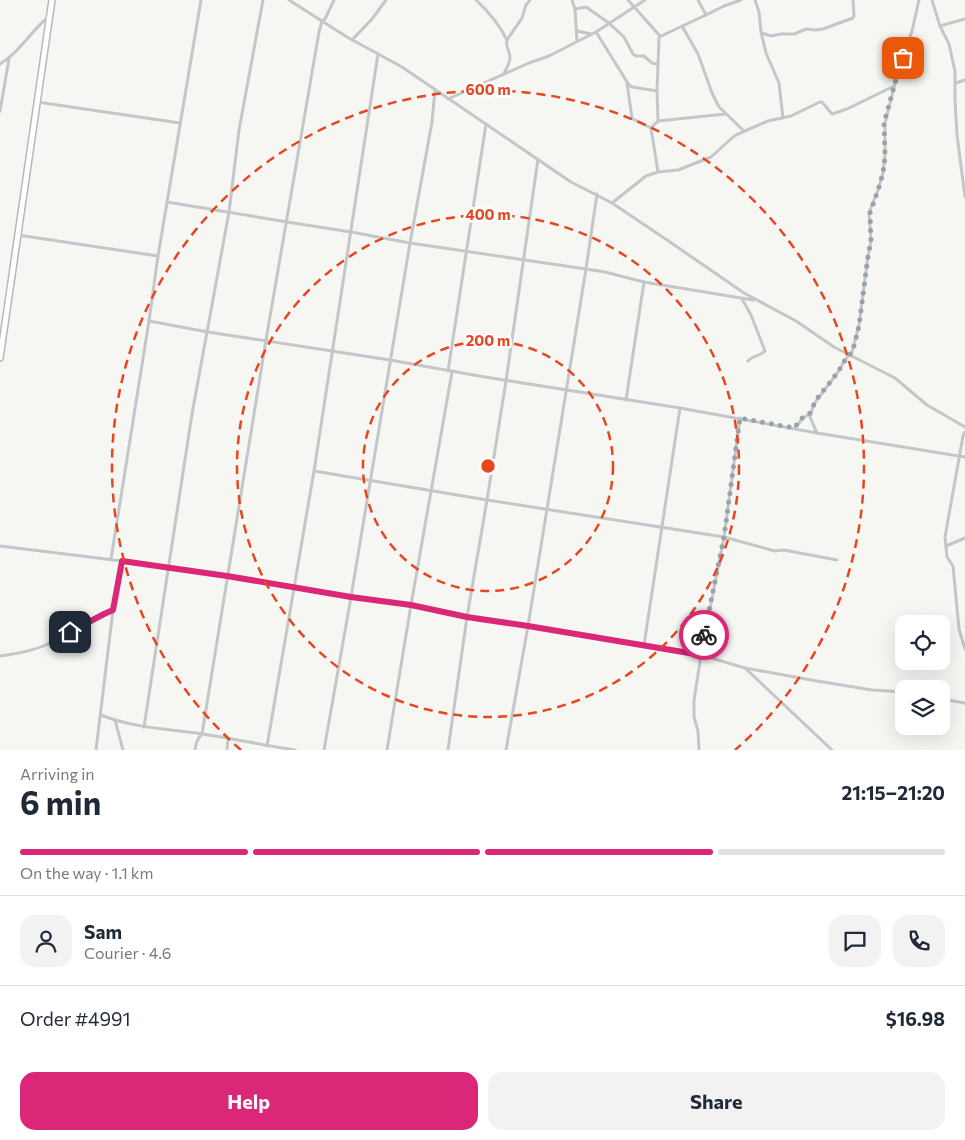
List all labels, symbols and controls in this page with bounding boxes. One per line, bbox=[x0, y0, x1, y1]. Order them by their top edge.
pin bbox=[882, 37, 924, 79]
icon: bag bbox=[889, 44, 917, 72]
text: 600 m bbox=[465, 80, 511, 98]
text: 400 m bbox=[465, 205, 511, 223]
text: 200 m bbox=[466, 331, 510, 349]
centre of rings bbox=[479, 457, 497, 475]
courier bbox=[679, 610, 729, 660]
pin bbox=[49, 611, 91, 653]
map controls bbox=[895, 615, 950, 735]
button: locate bbox=[895, 615, 950, 670]
icon: home bbox=[56, 618, 84, 646]
icon: bike bbox=[690, 621, 718, 649]
button: layers bbox=[895, 680, 950, 735]
text: Arriving in bbox=[20, 764, 94, 783]
text: 21:15–21:20 bbox=[841, 781, 945, 804]
text: 6 min bbox=[20, 782, 101, 822]
text: On the way · 1.1 km bbox=[20, 863, 153, 882]
button: person bbox=[20, 915, 72, 967]
button: chat bbox=[829, 915, 881, 967]
button: phone bbox=[893, 915, 945, 967]
text: Sam bbox=[84, 920, 122, 943]
text: Courier · 4.6 bbox=[84, 943, 171, 962]
text: Order #4991 bbox=[20, 1007, 131, 1030]
text: $16.98 bbox=[886, 1007, 945, 1030]
button: Help bbox=[20, 1072, 478, 1130]
button: Share bbox=[488, 1072, 945, 1130]

